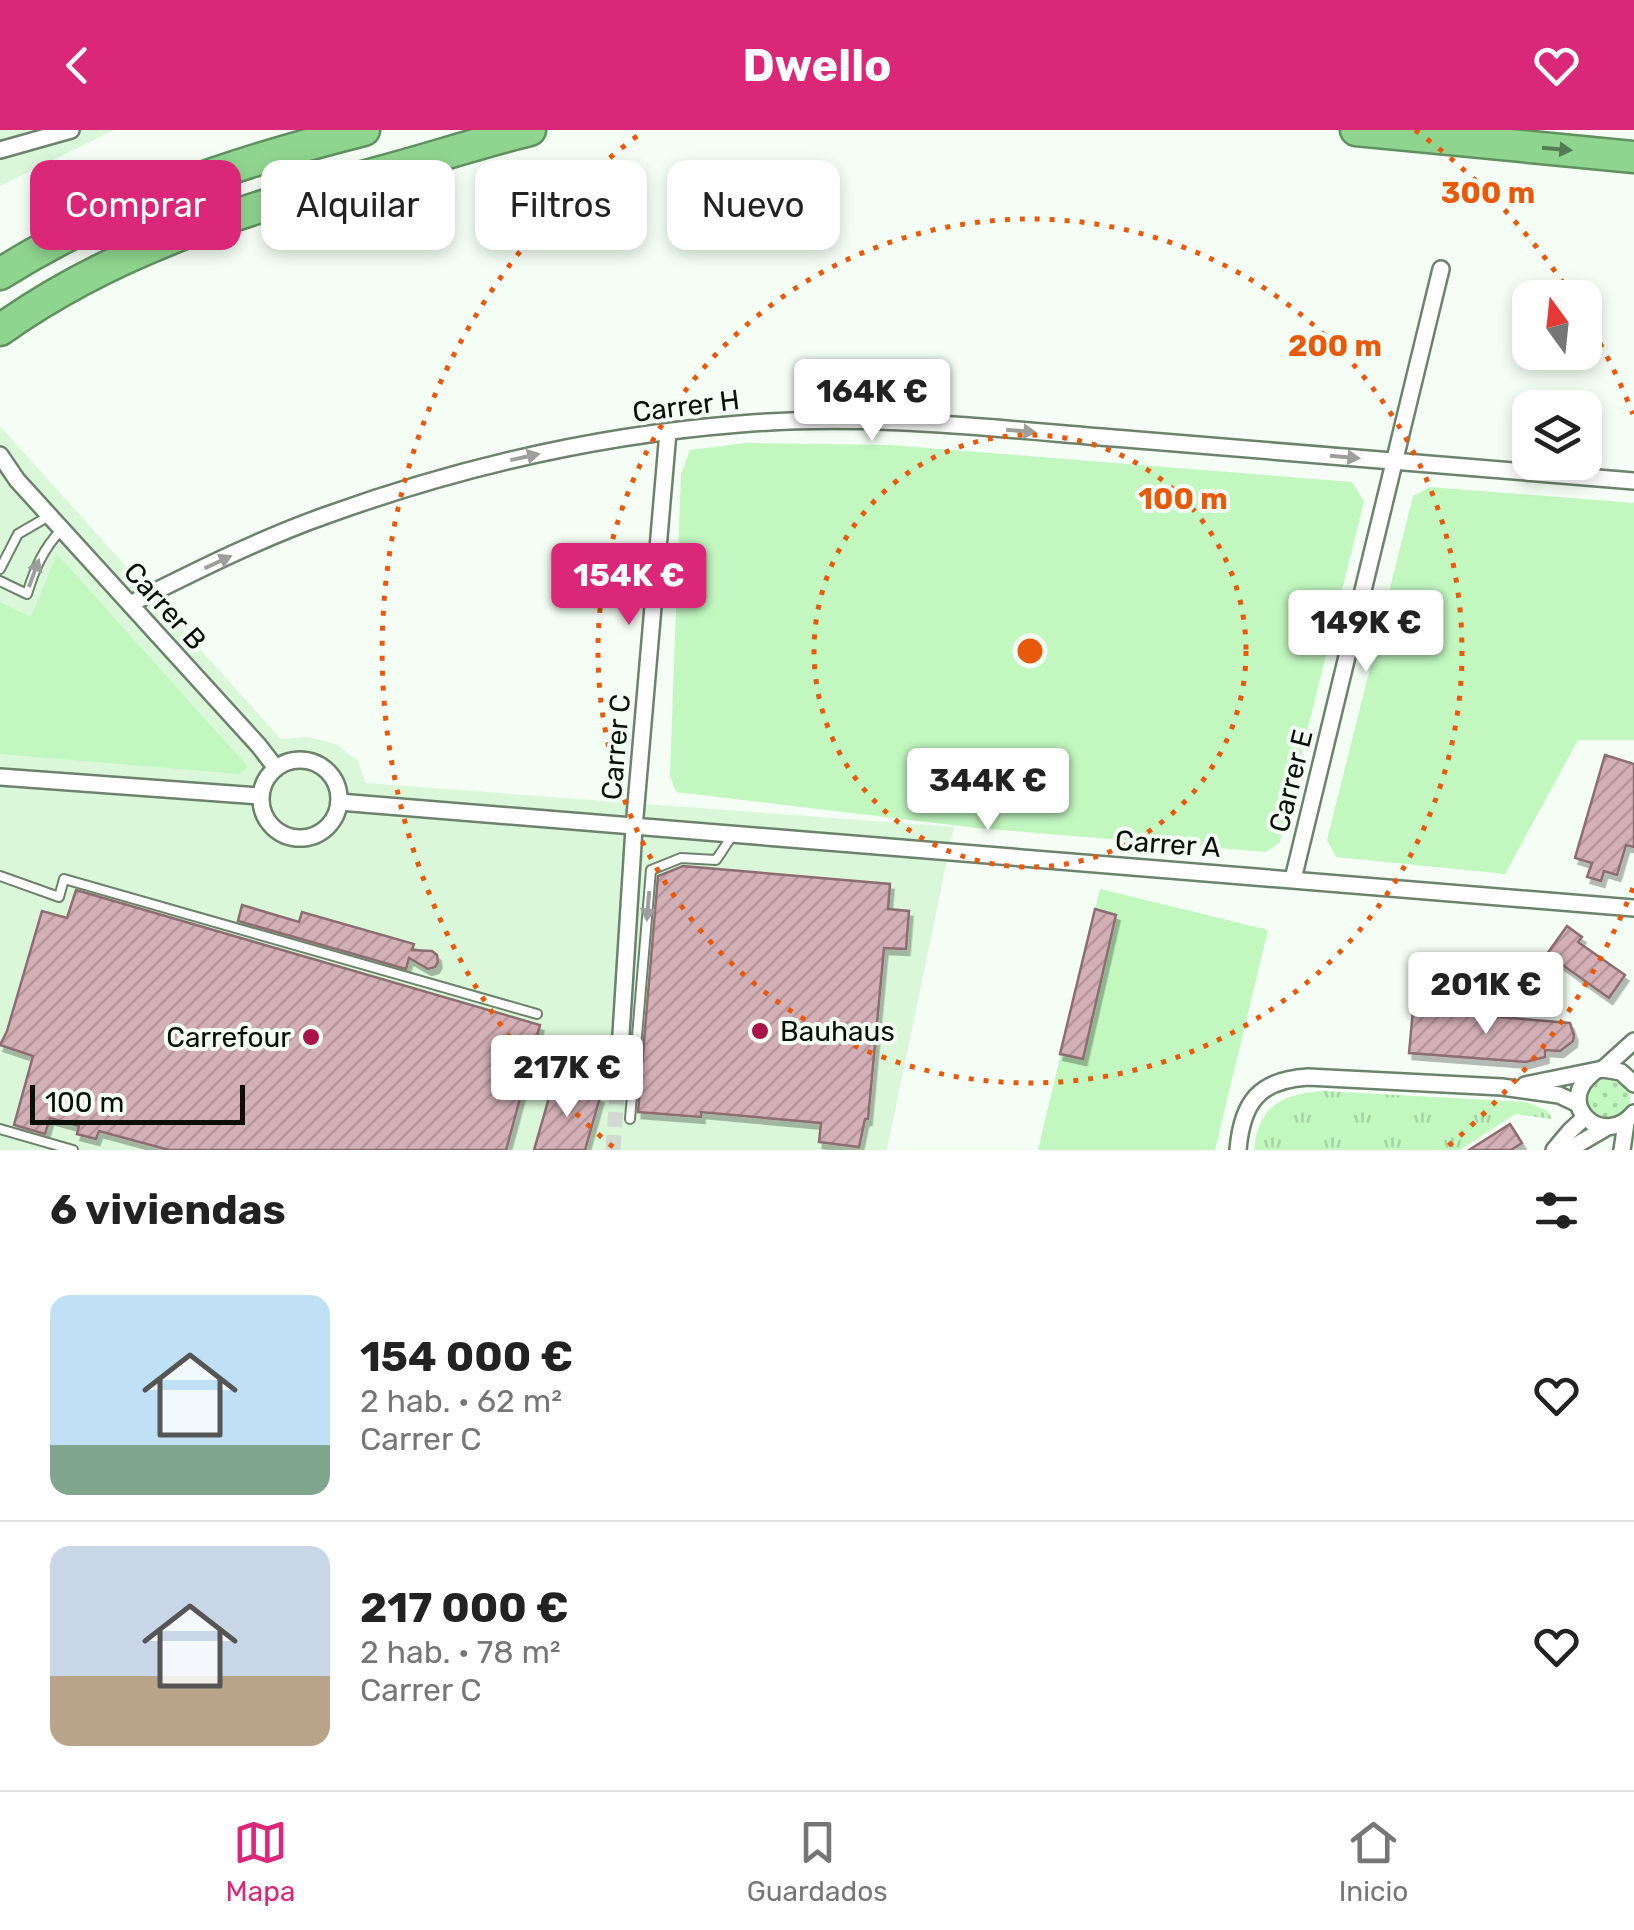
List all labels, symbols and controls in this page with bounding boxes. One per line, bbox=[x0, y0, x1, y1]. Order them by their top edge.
icon: back bbox=[50, 38, 105, 93]
icon: heart bbox=[1529, 38, 1584, 93]
text: Dwello bbox=[742, 39, 892, 92]
one-way arrow bbox=[1542, 142, 1574, 158]
chip: Comprar bbox=[30, 160, 241, 250]
chip: Alquilar bbox=[261, 160, 455, 250]
chip: Filtros bbox=[475, 160, 647, 250]
chip: Nuevo bbox=[667, 160, 840, 250]
text: 300 m bbox=[1441, 175, 1535, 211]
north arrow bbox=[1512, 280, 1602, 370]
map controls bbox=[1512, 280, 1602, 480]
text: 200 m bbox=[1288, 328, 1382, 364]
pin: 164K € bbox=[791, 359, 953, 444]
text: 164K € bbox=[816, 372, 928, 410]
street label: Carrer H bbox=[631, 383, 741, 429]
button: layers bbox=[1512, 390, 1602, 480]
one-way arrow bbox=[1006, 423, 1038, 439]
one-way arrow bbox=[509, 449, 540, 464]
one-way arrow bbox=[1330, 450, 1362, 466]
text: 100 m bbox=[1138, 481, 1228, 517]
pin: 154K € bbox=[548, 543, 710, 628]
one-way arrow bbox=[204, 553, 233, 570]
street label: Carrer B bbox=[117, 555, 213, 657]
text: 154K € bbox=[573, 556, 685, 594]
one-way arrow bbox=[27, 557, 42, 587]
pin: 149K € bbox=[1285, 590, 1447, 675]
text: 149K € bbox=[1310, 603, 1422, 641]
centre of rings bbox=[1012, 633, 1048, 669]
street label: Carrer C bbox=[595, 693, 637, 801]
street label: Carrer E bbox=[1262, 726, 1320, 836]
pin: 344K € bbox=[907, 748, 1069, 833]
text: 344K € bbox=[929, 761, 1047, 799]
street label: Carrer A bbox=[1114, 824, 1222, 864]
one-way arrow bbox=[640, 891, 656, 923]
pin: 201K € bbox=[1405, 952, 1567, 1037]
text: 201K € bbox=[1430, 965, 1542, 1003]
place label: Bauhaus bbox=[780, 1015, 895, 1048]
marker: Bauhaus bbox=[749, 1020, 771, 1042]
place label: Carrefour bbox=[166, 1021, 291, 1054]
marker: Carrefour bbox=[300, 1026, 322, 1048]
pin: 217K € bbox=[486, 1035, 648, 1120]
text: 217K € bbox=[513, 1048, 621, 1086]
scale bar bbox=[30, 1080, 245, 1124]
text: 100 m bbox=[45, 1086, 124, 1119]
icon: filters bbox=[1529, 1183, 1584, 1238]
text: 6 viviendas bbox=[50, 1185, 286, 1235]
text: 154 000 € bbox=[360, 1332, 573, 1382]
icon: home bbox=[130, 1335, 250, 1455]
icon: heart bbox=[1529, 1368, 1584, 1423]
text: 2 hab. · 62 m² bbox=[360, 1382, 562, 1420]
text: Carrer C bbox=[360, 1420, 482, 1458]
text: 217 000 € bbox=[360, 1583, 569, 1633]
icon: home bbox=[130, 1586, 250, 1706]
icon: heart bbox=[1529, 1619, 1584, 1674]
text: 2 hab. · 78 m² bbox=[360, 1633, 561, 1671]
text: Carrer C bbox=[360, 1671, 482, 1709]
tab: Mapa bbox=[226, 1815, 295, 1908]
tab: Guardados bbox=[747, 1815, 887, 1908]
tab: Inicio bbox=[1339, 1815, 1408, 1908]

